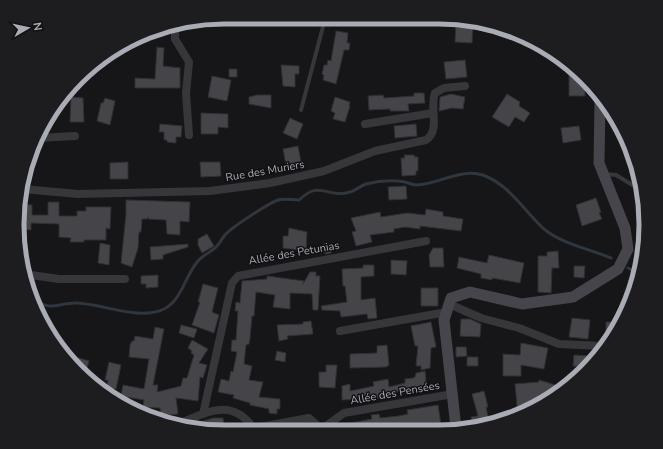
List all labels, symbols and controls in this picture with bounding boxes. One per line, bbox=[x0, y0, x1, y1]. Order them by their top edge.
north arrow bbox=[8, 8, 48, 48]
text: N bbox=[29, 21, 45, 32]
street label: Rue des Muriers bbox=[224, 157, 306, 185]
street label: Allée des Petunias bbox=[247, 238, 341, 268]
street label: Allée des Pensées bbox=[349, 378, 441, 408]

